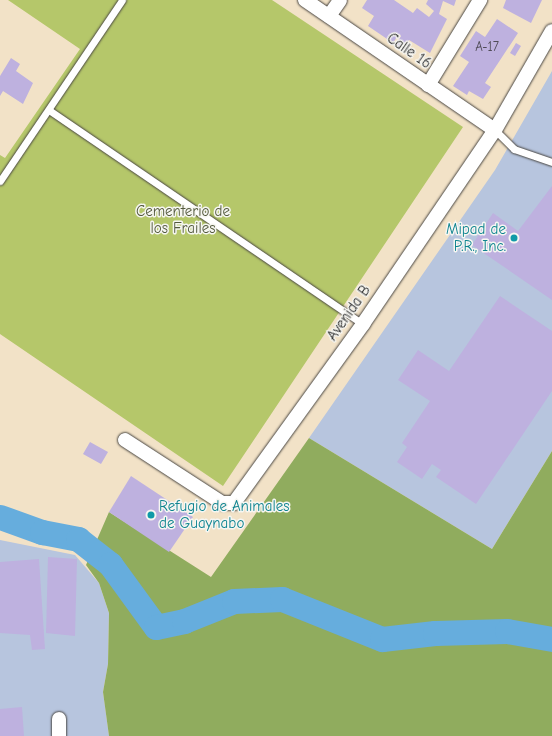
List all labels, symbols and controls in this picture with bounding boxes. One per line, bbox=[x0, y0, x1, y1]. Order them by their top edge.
street label: Calle 16 bbox=[383, 29, 435, 73]
house number: A-17 bbox=[475, 39, 499, 55]
park label: Cementerio de los Frailes bbox=[136, 202, 230, 237]
place label: Mipad de P.R., Inc. bbox=[446, 220, 506, 255]
marker: Mipad de P.R., Inc. bbox=[509, 233, 519, 243]
street label: Avenida B bbox=[323, 282, 375, 344]
place label: Refugio de Animales de Guaynabo bbox=[159, 497, 289, 532]
marker: Refugio de Animales de Guaynabo bbox=[146, 510, 156, 520]

